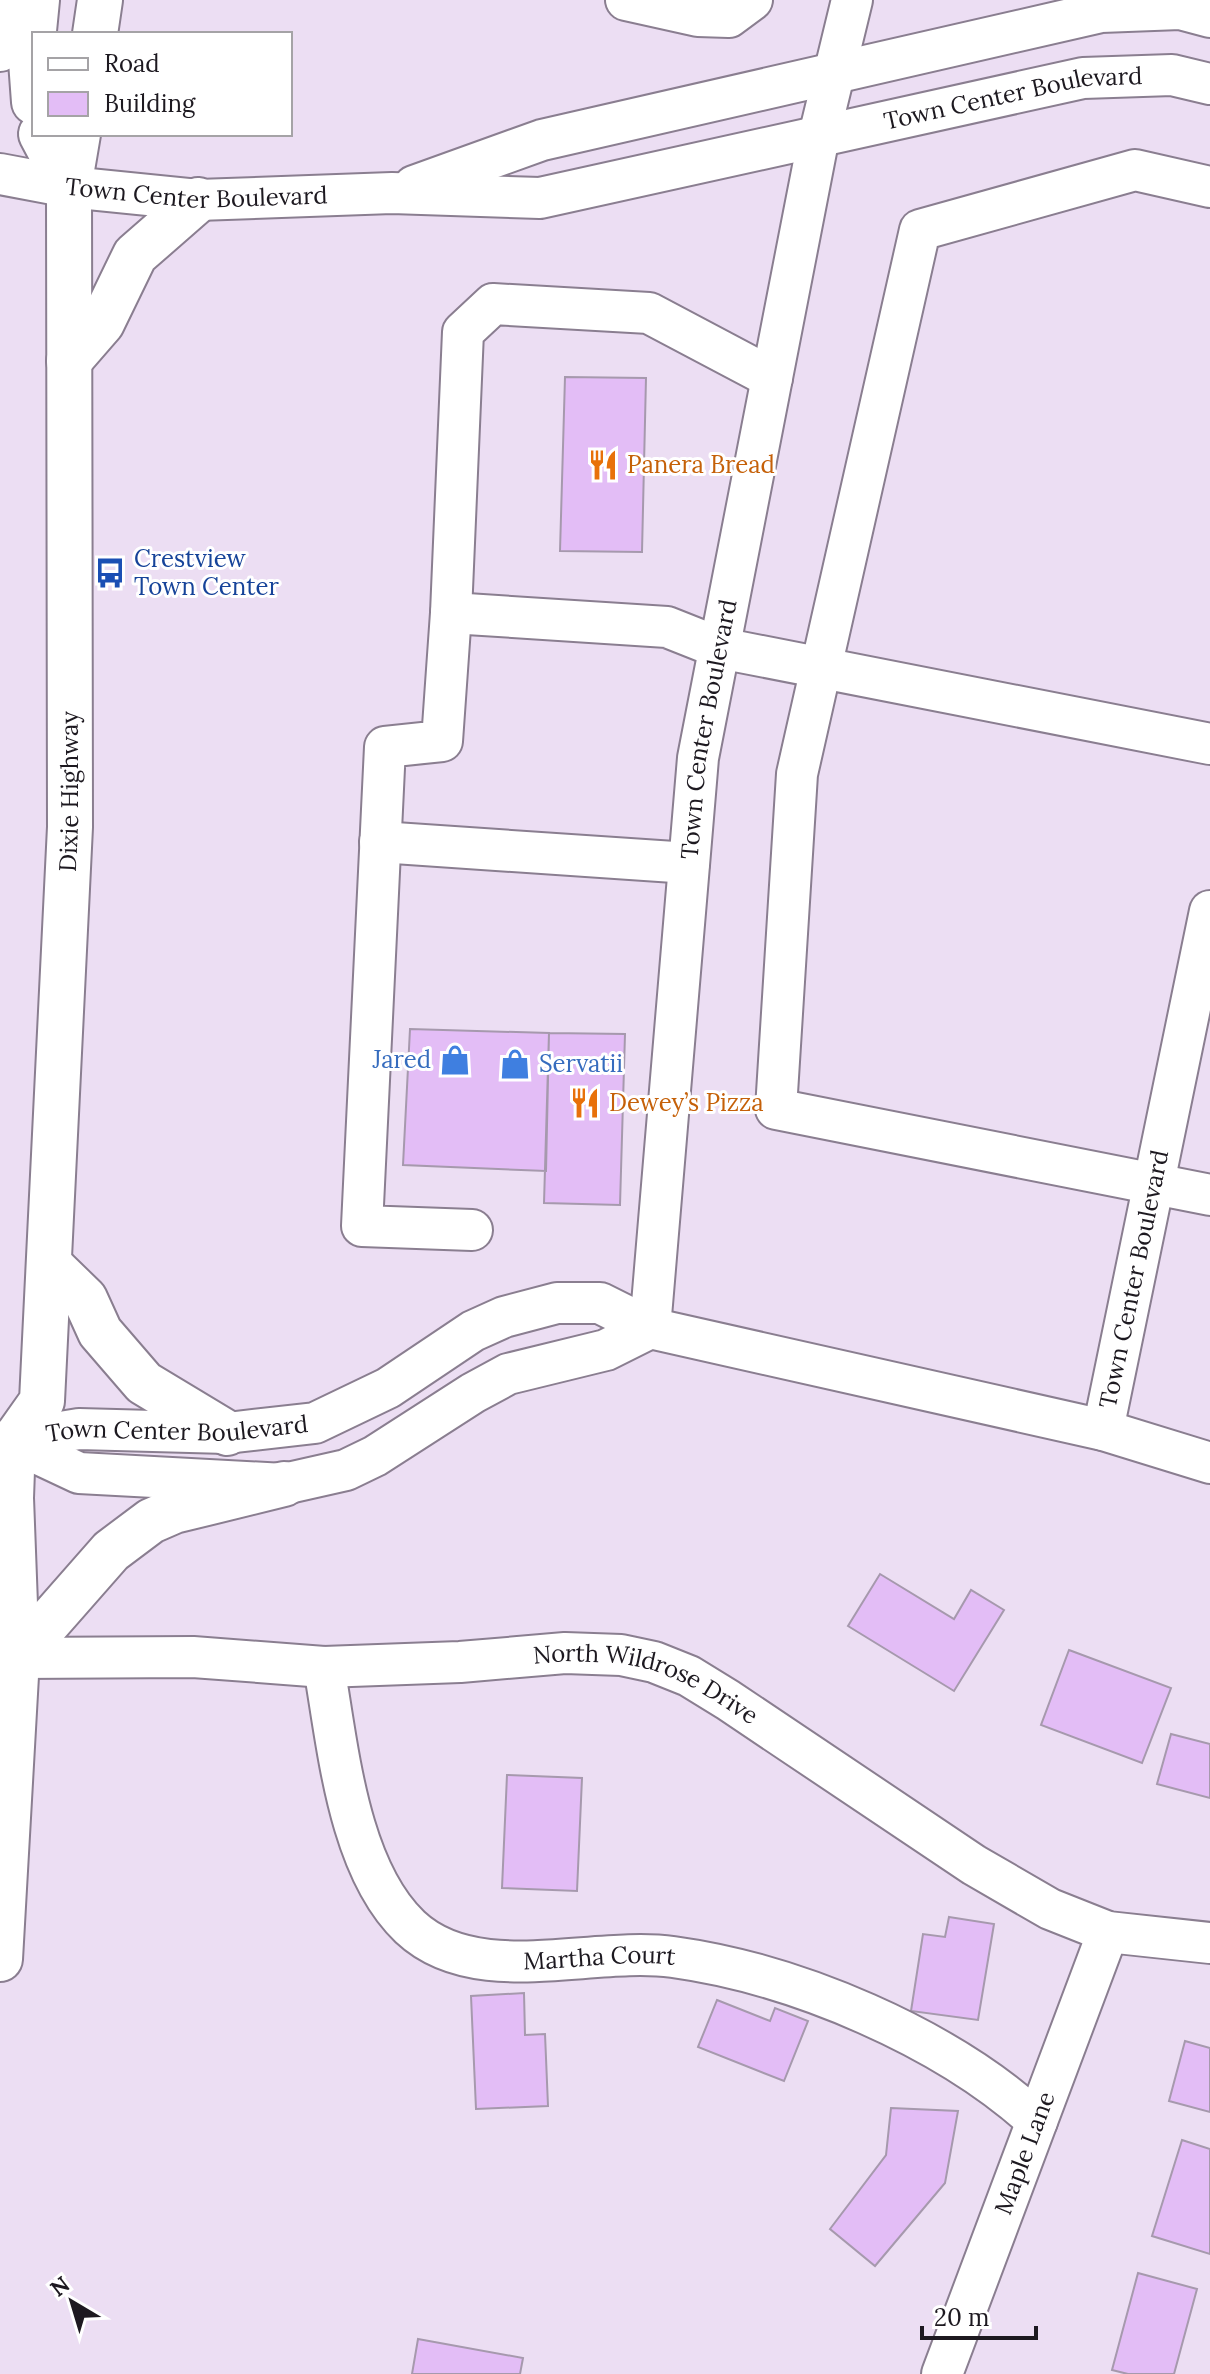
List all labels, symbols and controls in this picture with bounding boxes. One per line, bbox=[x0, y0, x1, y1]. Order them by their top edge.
legend bbox=[32, 32, 292, 136]
text: Road bbox=[104, 48, 160, 79]
street label: Town Center Boulevard bbox=[881, 60, 1143, 137]
text: Building bbox=[104, 88, 196, 119]
street label: Town Center Boulevard bbox=[64, 171, 328, 215]
restaurant icon: Panera Bread bbox=[586, 448, 620, 482]
place label: Panera Bread bbox=[627, 449, 775, 480]
place label: Crestview Town Center bbox=[134, 543, 280, 602]
bus stop icon: Crestview Town Center bbox=[93, 556, 127, 590]
street label: Town Center Boulevard bbox=[674, 596, 744, 860]
street label: Dixie Highway bbox=[52, 711, 85, 873]
shop icon: Jared bbox=[438, 1043, 472, 1077]
place label: Jared bbox=[372, 1044, 431, 1075]
shop icon: Servatii bbox=[498, 1047, 532, 1081]
place label: Servatii bbox=[539, 1048, 623, 1079]
restaurant icon: Dewey’s Pizza bbox=[568, 1086, 602, 1120]
place label: Dewey’s Pizza bbox=[609, 1087, 764, 1118]
street label: Town Center Boulevard bbox=[1092, 1147, 1175, 1411]
street label: Town Center Boulevard bbox=[43, 1408, 310, 1449]
street label: North Wildrose Drive bbox=[532, 1637, 764, 1731]
street label: Martha Court bbox=[523, 1939, 678, 1977]
street label: Maple Lane bbox=[987, 2087, 1062, 2219]
north arrow bbox=[32, 2262, 112, 2342]
text: N bbox=[44, 2270, 75, 2303]
scale bar bbox=[922, 2290, 1036, 2340]
text: 20 m bbox=[934, 2302, 990, 2333]

